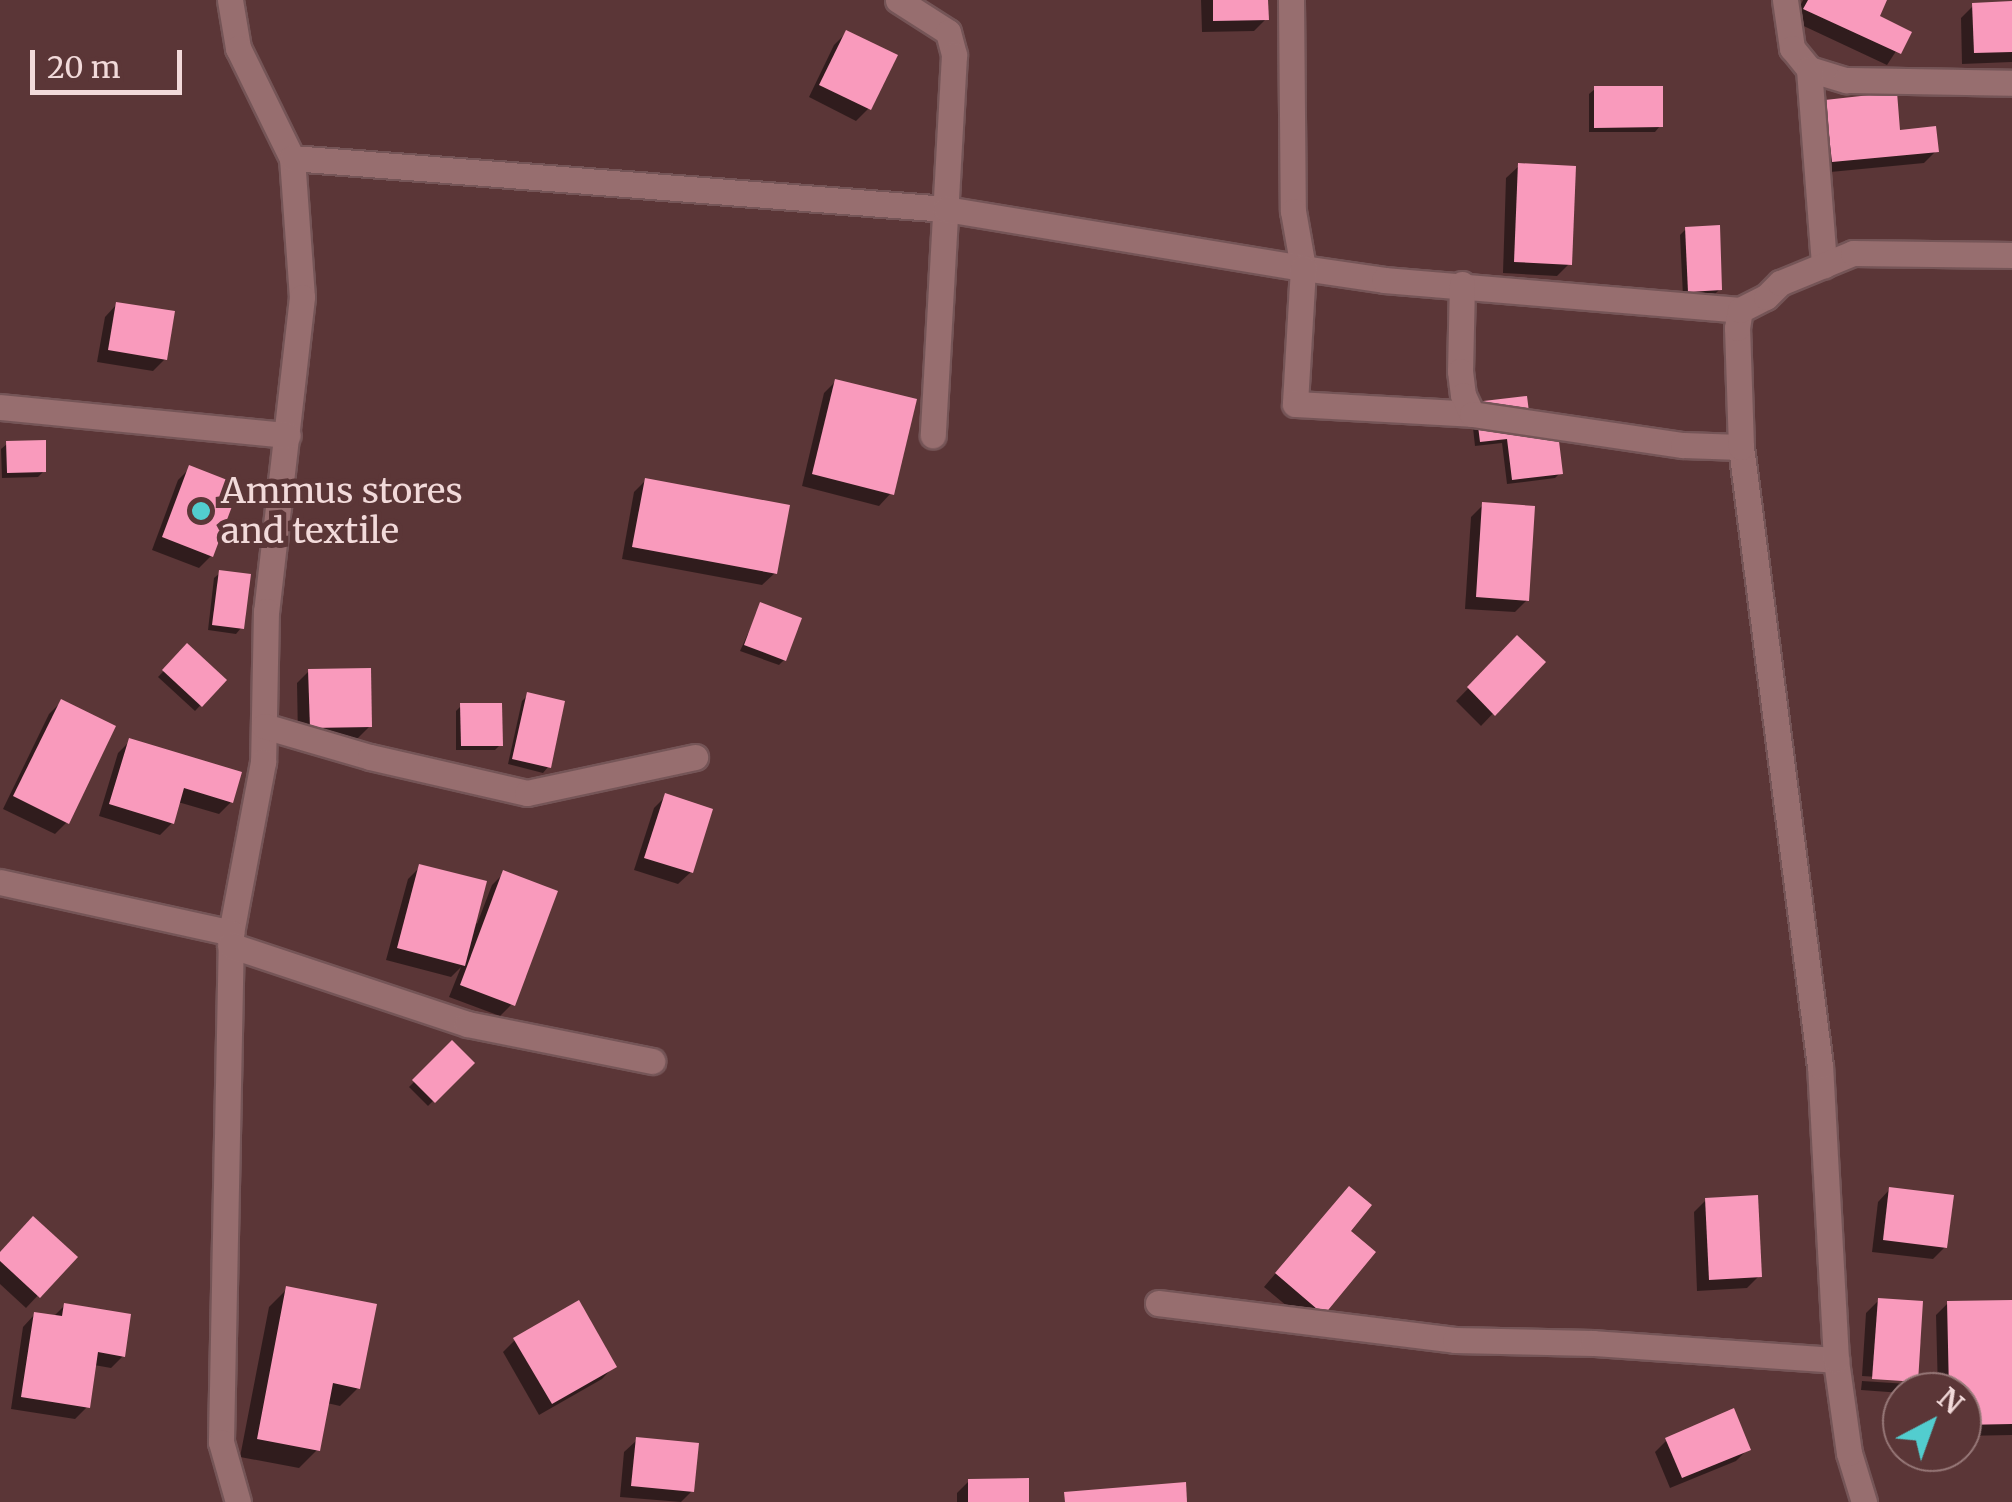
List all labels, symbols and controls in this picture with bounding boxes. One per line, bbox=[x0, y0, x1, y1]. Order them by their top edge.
scale bar bbox=[35, 30, 188, 92]
text: 20 m bbox=[47, 48, 120, 86]
place label: Ammus stores and textile bbox=[221, 470, 463, 552]
marker: Ammus stores and textile bbox=[190, 500, 212, 522]
north arrow bbox=[1882, 1372, 1982, 1472]
text: N bbox=[1930, 1380, 1971, 1422]

